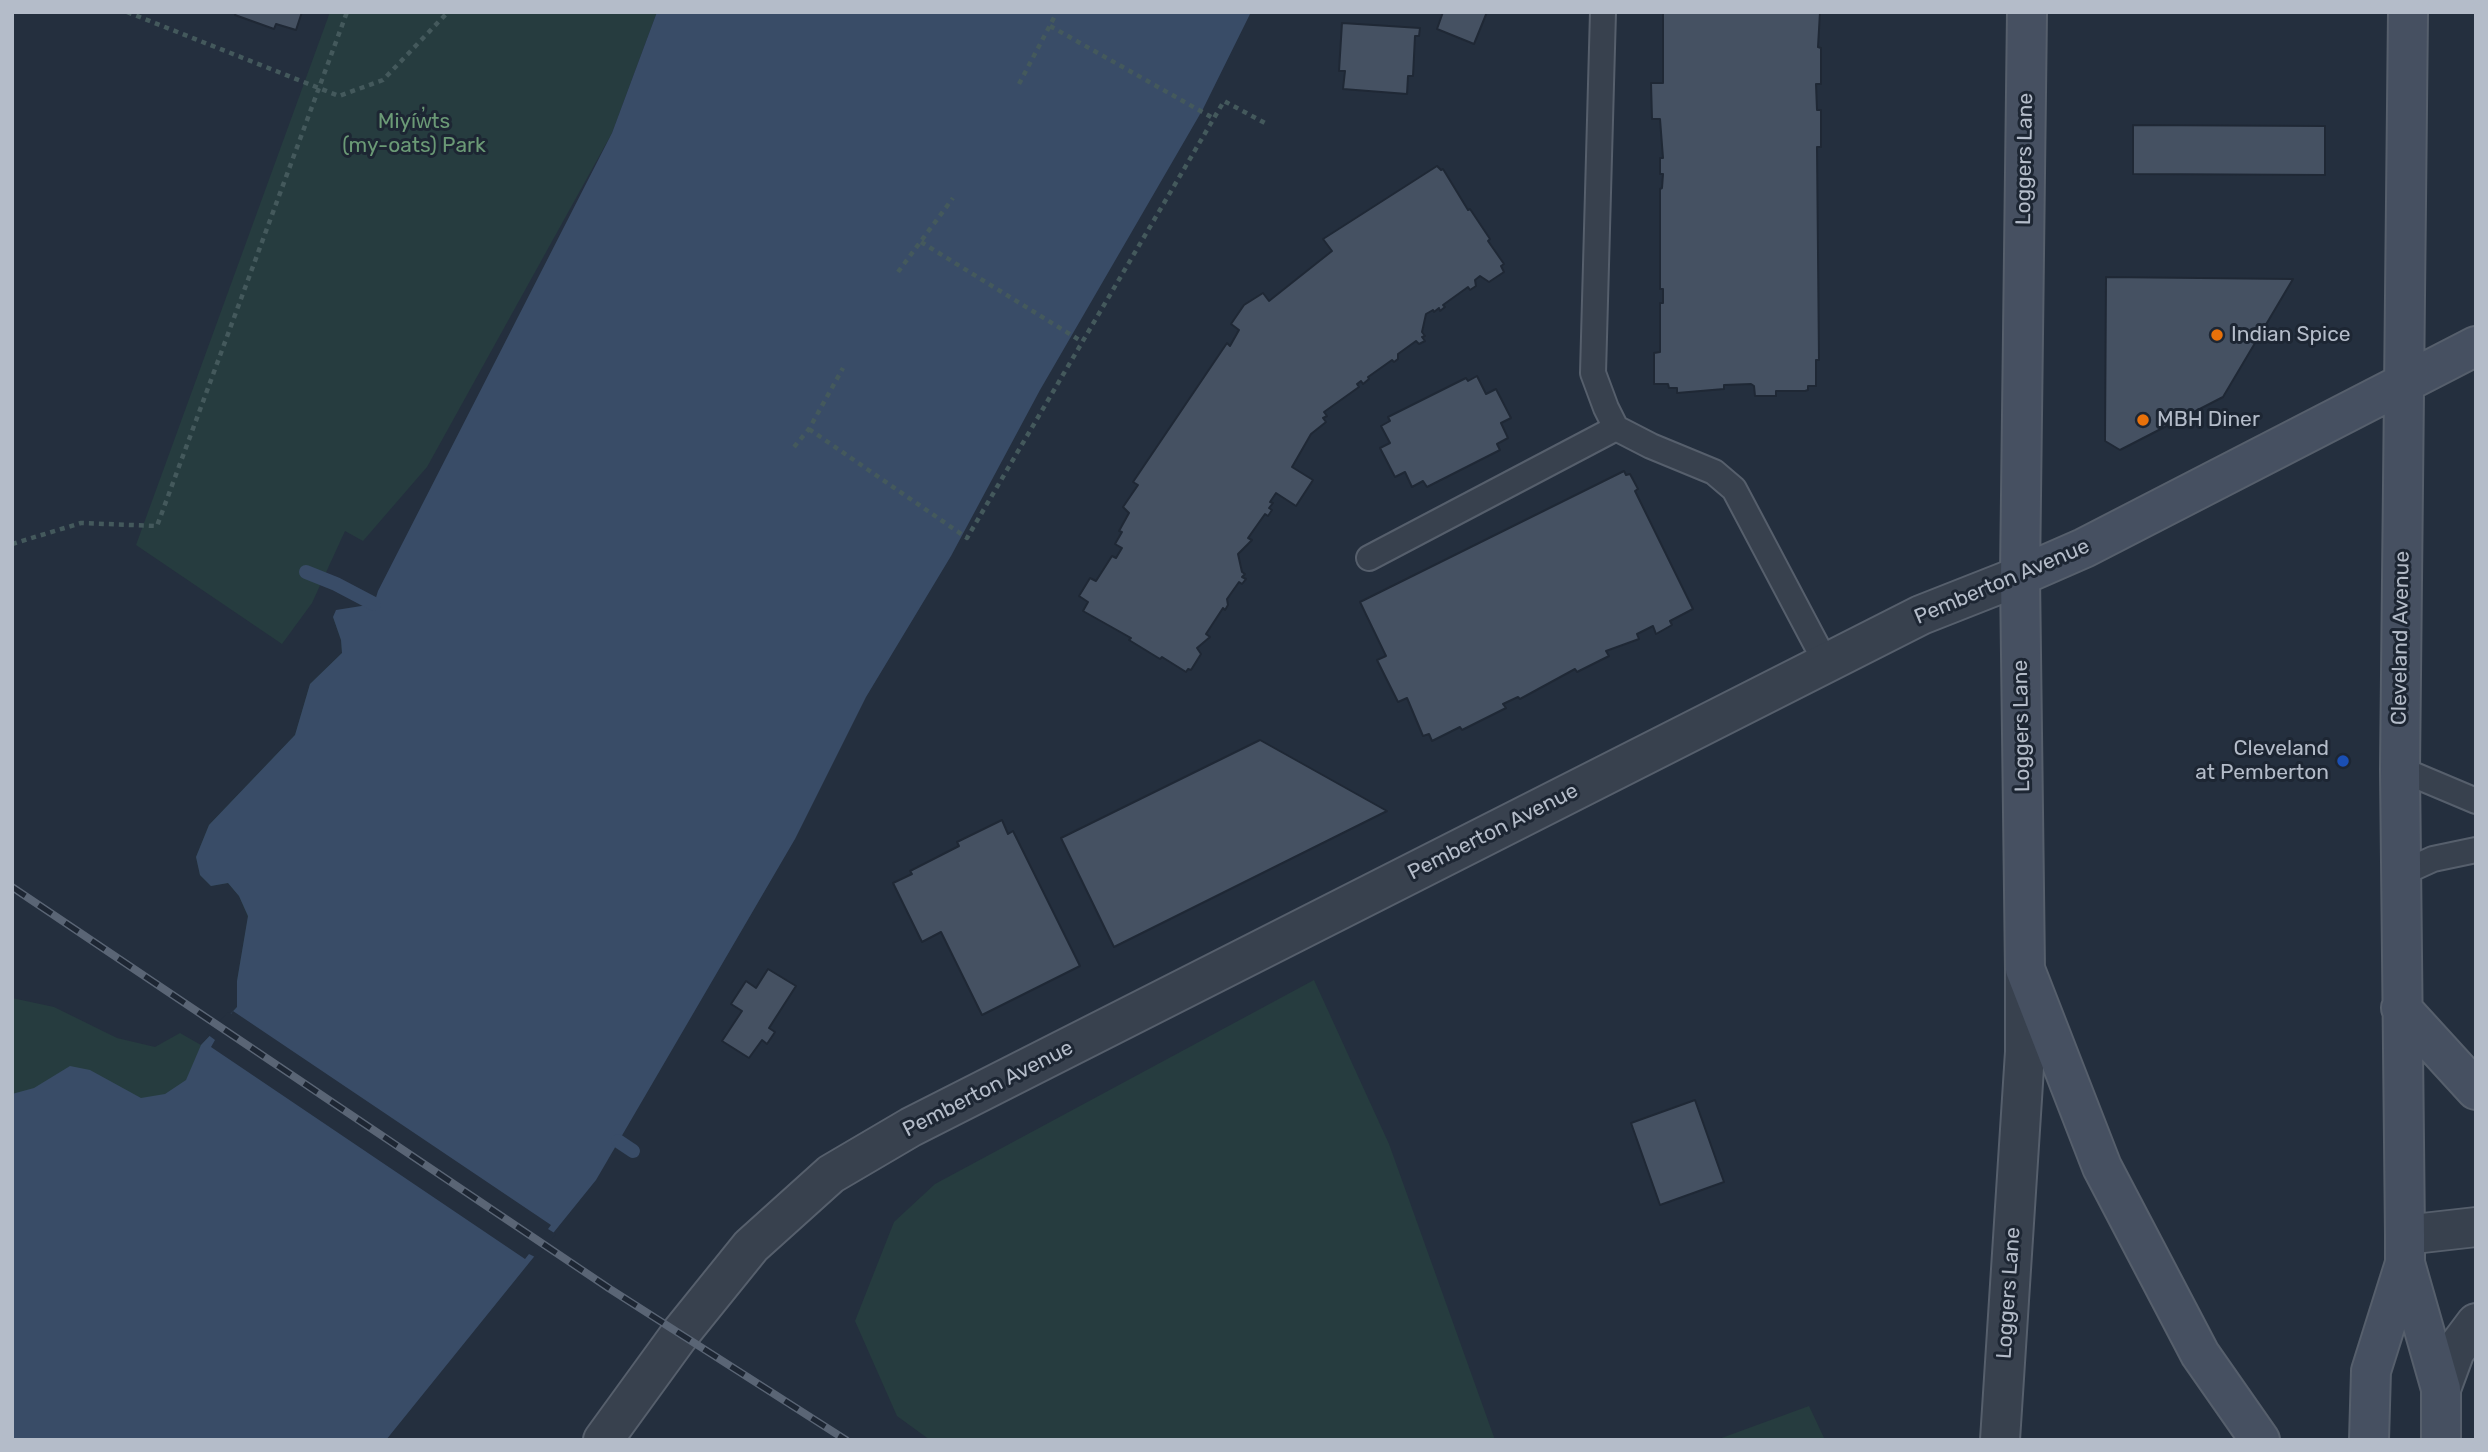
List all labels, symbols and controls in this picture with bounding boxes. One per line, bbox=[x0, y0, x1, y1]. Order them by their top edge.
street label: Loggers Lane bbox=[2011, 93, 2039, 225]
park label: Miyíw̓ts (my-oats) Park bbox=[342, 109, 486, 159]
place label: Indian Spice bbox=[2231, 322, 2351, 348]
marker: Indian Spice bbox=[2209, 327, 2225, 343]
place label: MBH Diner bbox=[2157, 407, 2260, 433]
marker: MBH Diner bbox=[2135, 412, 2151, 428]
street label: Pemberton Avenue bbox=[1911, 534, 2093, 630]
street label: Cleveland Avenue bbox=[2387, 551, 2415, 725]
street label: Loggers Lane bbox=[2008, 660, 2036, 792]
place label: Cleveland at Pemberton bbox=[2195, 736, 2329, 786]
marker: Cleveland at Pemberton bbox=[2335, 753, 2351, 769]
street label: Pemberton Avenue bbox=[1404, 778, 1582, 886]
street label: Pemberton Avenue bbox=[899, 1035, 1077, 1143]
street label: Loggers Lane bbox=[1992, 1226, 2026, 1360]

